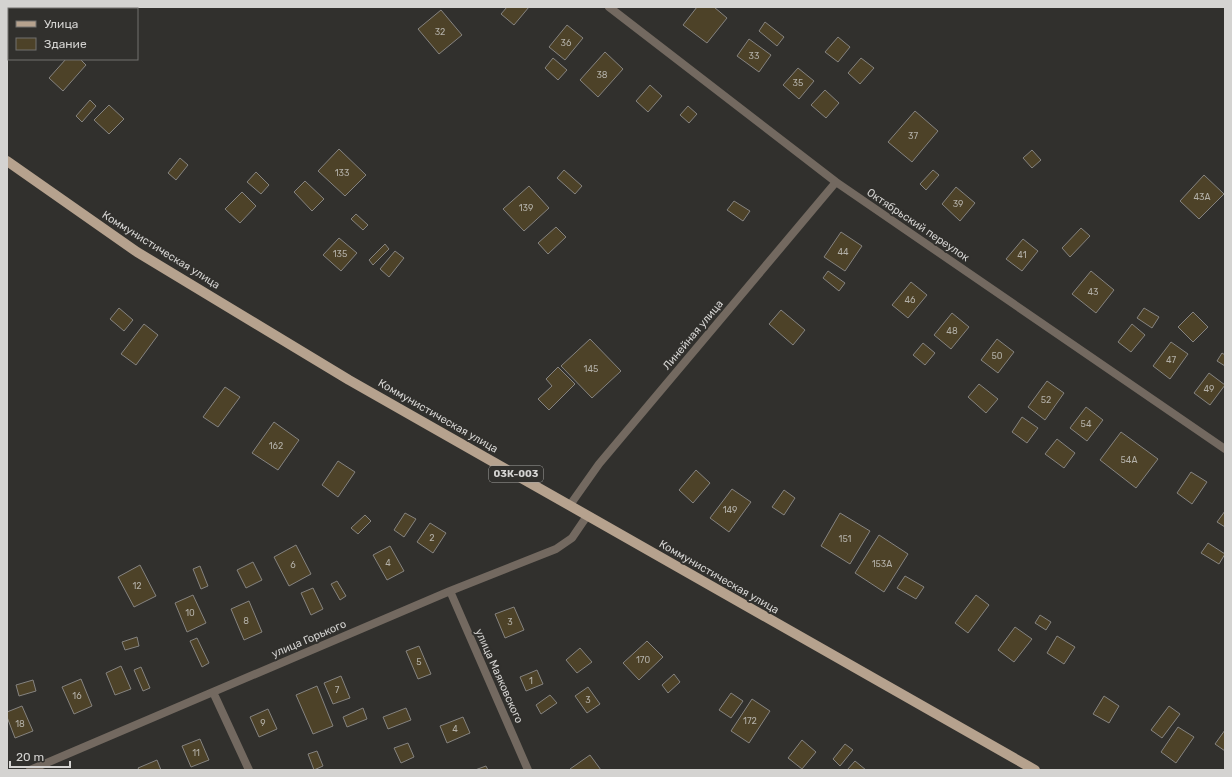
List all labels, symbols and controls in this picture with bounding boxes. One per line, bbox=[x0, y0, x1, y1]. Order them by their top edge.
legend bbox=[8, 8, 138, 60]
text: Улица bbox=[44, 17, 78, 31]
house number: 32 bbox=[435, 27, 445, 37]
text: Здание bbox=[44, 37, 87, 51]
house number: 36 bbox=[561, 38, 572, 48]
house number: 33 bbox=[749, 51, 759, 61]
house number: 38 bbox=[596, 70, 608, 80]
house number: 35 bbox=[793, 78, 803, 88]
house number: 37 bbox=[908, 131, 918, 141]
house number: 133 bbox=[335, 168, 349, 178]
street label: Октябрьский переулок bbox=[864, 186, 972, 264]
house number: 43А bbox=[1193, 192, 1211, 202]
house number: 39 bbox=[953, 199, 963, 209]
house number: 139 bbox=[519, 203, 533, 213]
street label: Коммунистическая улица bbox=[100, 208, 222, 292]
house number: 44 bbox=[837, 247, 849, 257]
house number: 135 bbox=[333, 249, 347, 259]
house number: 41 bbox=[1017, 250, 1027, 260]
house number: 43 bbox=[1088, 287, 1099, 297]
house number: 46 bbox=[904, 295, 916, 305]
street label: Линейная улица bbox=[660, 297, 726, 373]
house number: 48 bbox=[946, 326, 958, 336]
house number: 50 bbox=[991, 351, 1003, 361]
house number: 47 bbox=[1166, 355, 1176, 365]
house number: 145 bbox=[584, 364, 598, 374]
street label: Коммунистическая улица bbox=[376, 376, 500, 456]
house number: 49 bbox=[1204, 384, 1214, 394]
house number: 52 bbox=[1041, 395, 1051, 405]
house number: 54 bbox=[1081, 419, 1092, 429]
house number: 162 bbox=[269, 441, 283, 451]
house number: 54А bbox=[1121, 455, 1137, 465]
road number: 03К-003 bbox=[489, 466, 543, 482]
house number: 149 bbox=[723, 505, 737, 515]
house number: 2 bbox=[429, 533, 435, 543]
house number: 151 bbox=[839, 534, 852, 544]
street label: Коммунистическая улица bbox=[657, 537, 781, 617]
house number: 4 bbox=[385, 558, 391, 568]
house number: 153А bbox=[872, 559, 892, 569]
house number: 6 bbox=[290, 560, 296, 570]
house number: 12 bbox=[132, 581, 142, 591]
house number: 10 bbox=[185, 608, 195, 618]
house number: 8 bbox=[243, 616, 249, 626]
street label: улица Горького bbox=[270, 617, 348, 661]
house number: 3 bbox=[507, 617, 513, 627]
street label: улица Маяковского bbox=[472, 627, 526, 725]
house number: 170 bbox=[636, 655, 650, 665]
house number: 5 bbox=[416, 657, 422, 667]
house number: 1 bbox=[529, 676, 533, 686]
house number: 7 bbox=[335, 685, 340, 695]
house number: 16 bbox=[72, 691, 82, 701]
house number: 3 bbox=[585, 695, 591, 705]
house number: 172 bbox=[743, 716, 757, 726]
house number: 9 bbox=[260, 718, 266, 728]
house number: 18 bbox=[15, 719, 25, 729]
house number: 4 bbox=[452, 724, 458, 734]
scale bar bbox=[10, 743, 70, 769]
house number: 11 bbox=[192, 748, 200, 758]
text: 20 m bbox=[16, 750, 44, 764]

